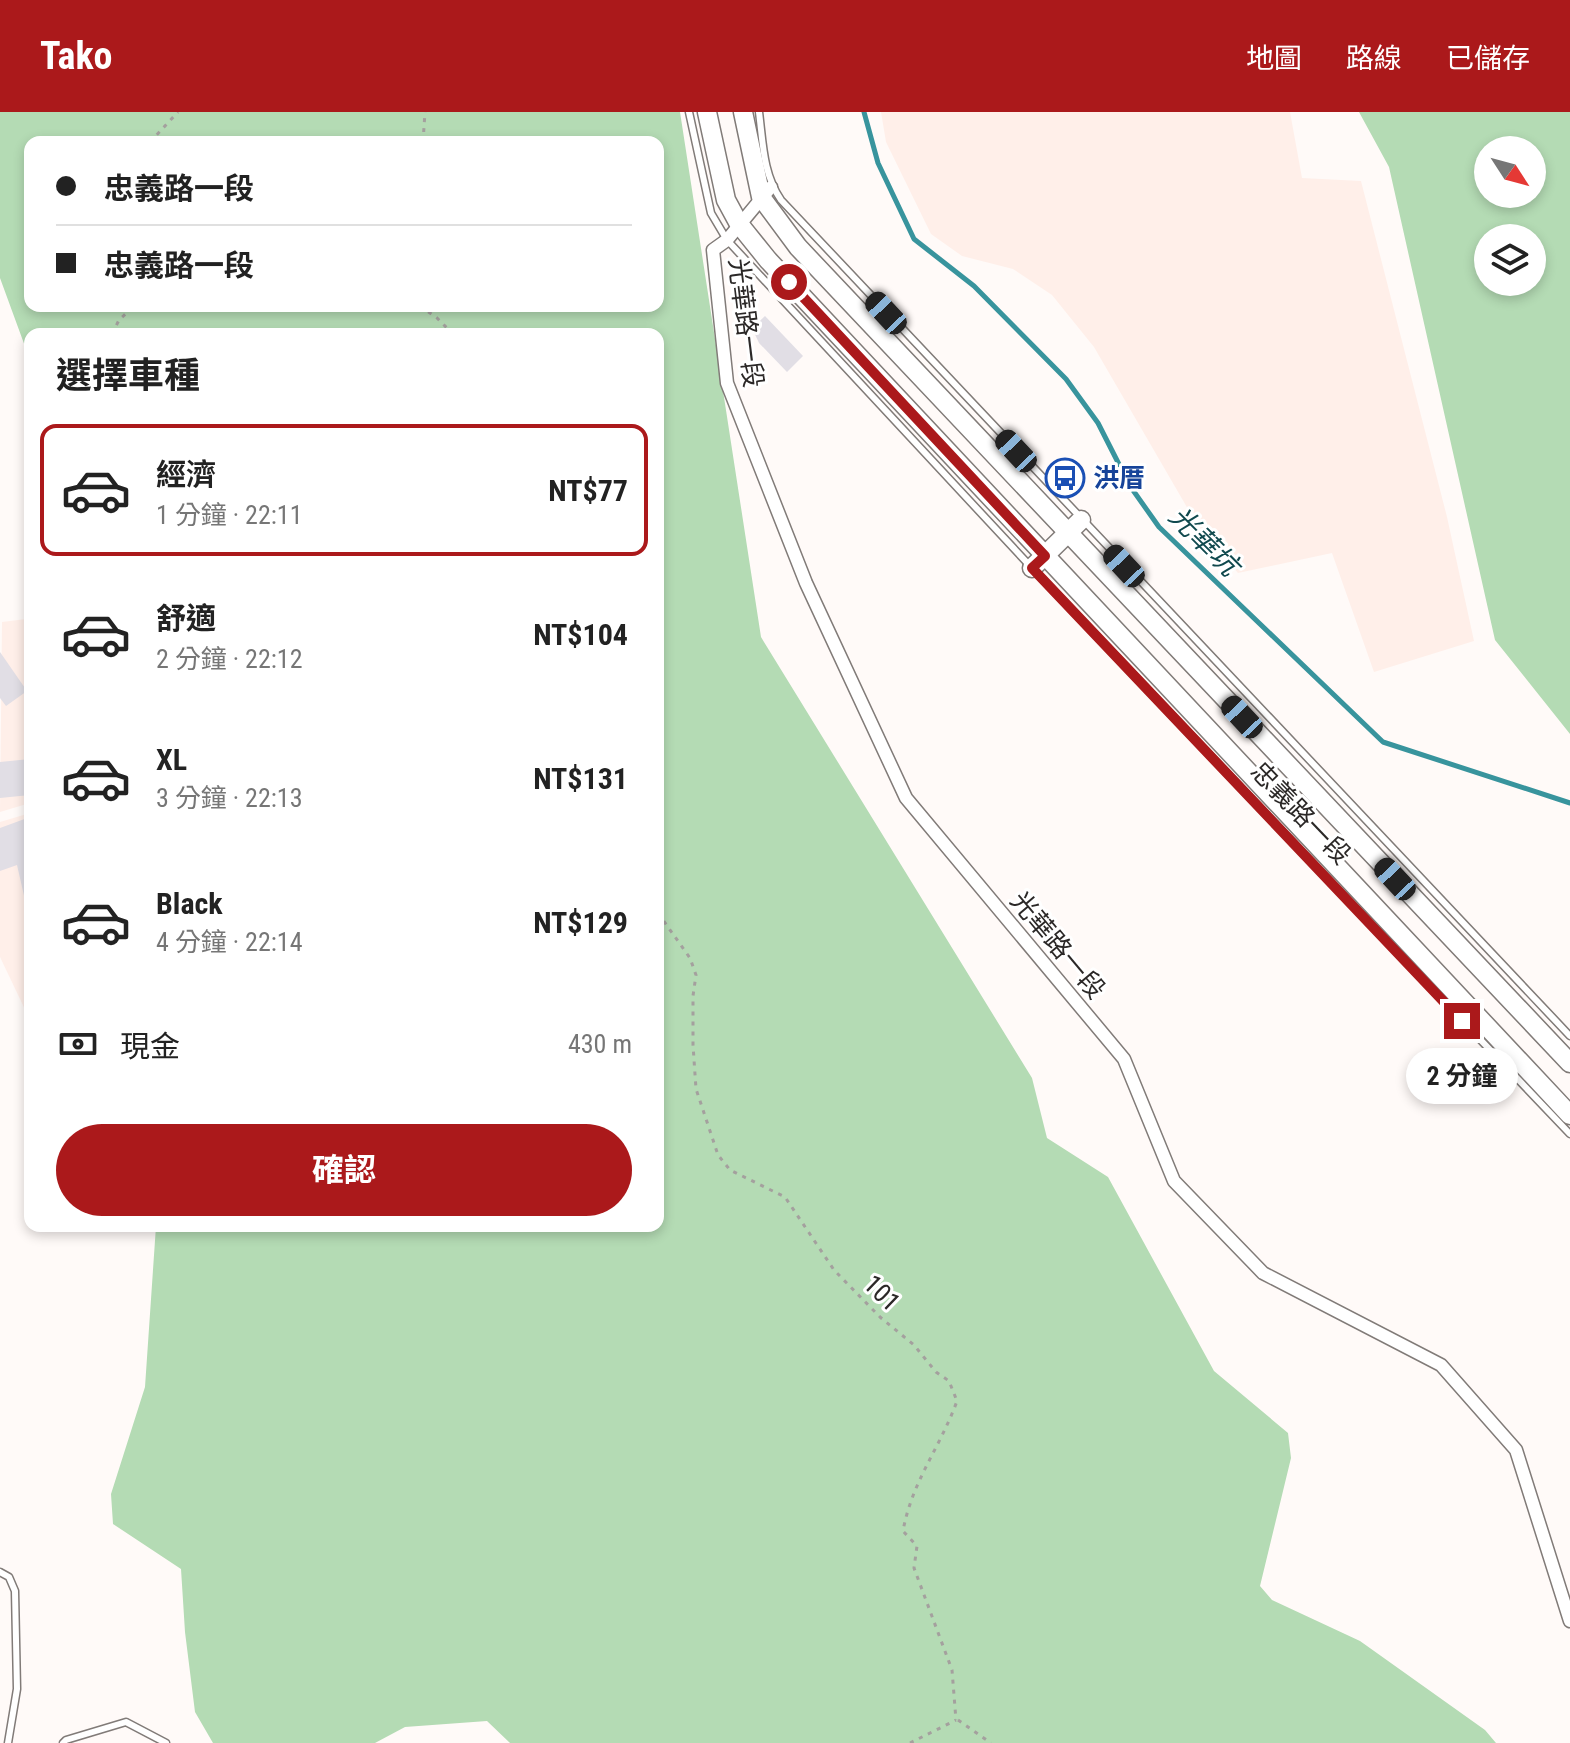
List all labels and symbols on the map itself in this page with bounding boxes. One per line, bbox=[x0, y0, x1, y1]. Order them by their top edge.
north arrow bbox=[1474, 136, 1546, 208]
street label: 光華路一段 bbox=[723, 257, 769, 389]
route start bbox=[771, 264, 807, 300]
car bbox=[861, 287, 911, 339]
car bbox=[991, 425, 1041, 477]
bus stop icon: 洪厝 bbox=[1044, 457, 1086, 499]
place label: 洪厝 bbox=[1093, 463, 1145, 493]
water label: 光華坑 bbox=[1163, 500, 1248, 585]
car bbox=[1099, 540, 1149, 592]
car bbox=[1217, 691, 1267, 743]
street label: 忠義路一段 bbox=[1245, 756, 1357, 870]
car bbox=[1370, 853, 1420, 905]
street label: 光華路一段 bbox=[1005, 886, 1111, 1004]
route end bbox=[1444, 1003, 1480, 1039]
callout: 2 分鐘 bbox=[1406, 1049, 1518, 1105]
street label: 101 bbox=[858, 1269, 906, 1317]

